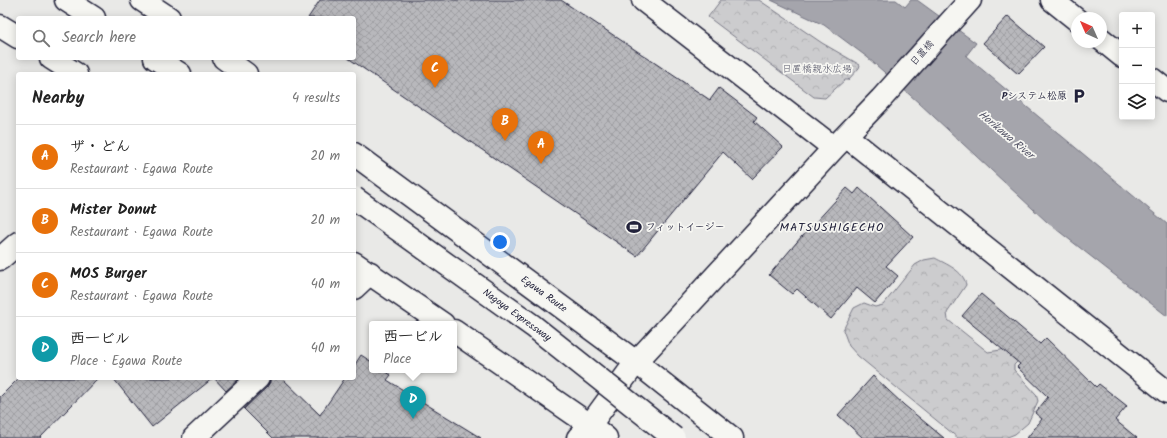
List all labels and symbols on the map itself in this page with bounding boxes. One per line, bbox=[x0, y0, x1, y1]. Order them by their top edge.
north arrow bbox=[1071, 12, 1107, 48]
street label: 日置橋 bbox=[906, 36, 938, 70]
pin: C bbox=[422, 55, 448, 88]
park label: 日置橋親水広場 bbox=[782, 61, 852, 77]
parking icon: Pシステム松原 bbox=[1070, 87, 1088, 105]
place label: Pシステム松原 bbox=[1002, 88, 1067, 104]
water label: Horikawa River bbox=[974, 106, 1040, 165]
pin: B bbox=[492, 108, 518, 141]
pin: A bbox=[528, 131, 554, 164]
sports icon: フィットイージー bbox=[625, 218, 643, 236]
district label: MATSUSHIGECHO bbox=[780, 218, 884, 237]
place label: フィットイージー bbox=[646, 219, 725, 235]
your location bbox=[490, 232, 510, 252]
street label: Egawa Route bbox=[517, 272, 571, 317]
street label: Nagoya Expressway bbox=[479, 285, 555, 346]
pin: D bbox=[400, 386, 426, 419]

